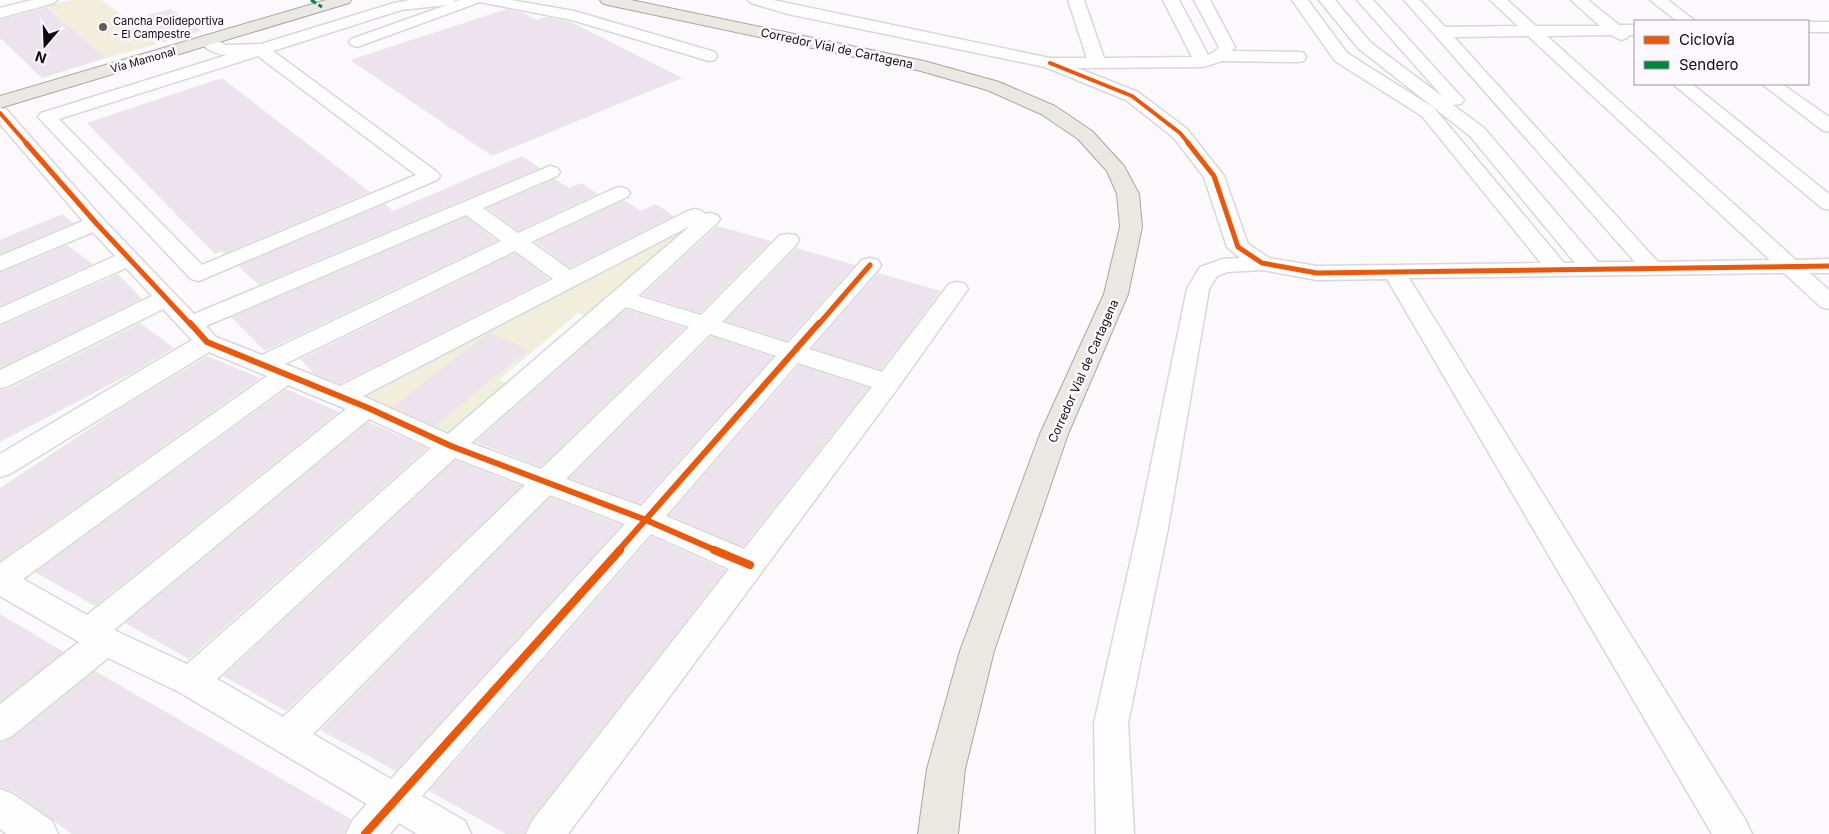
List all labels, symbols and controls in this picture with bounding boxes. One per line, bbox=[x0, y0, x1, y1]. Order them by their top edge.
place label: Cancha Polideportiva - El Campestre bbox=[113, 14, 224, 41]
north arrow bbox=[20, 20, 70, 70]
legend bbox=[1634, 20, 1809, 85]
marker: Cancha Polideportiva - El Campestre bbox=[97, 21, 109, 33]
street label: Corredor Vial de Cartagena bbox=[759, 25, 915, 71]
text: Ciclovía bbox=[1679, 30, 1735, 49]
street label: Vía Mamonal bbox=[109, 44, 177, 76]
text: N bbox=[33, 48, 48, 68]
text: Sendero bbox=[1679, 55, 1739, 74]
street label: Corredor Vial de Cartagena bbox=[1045, 297, 1121, 445]

